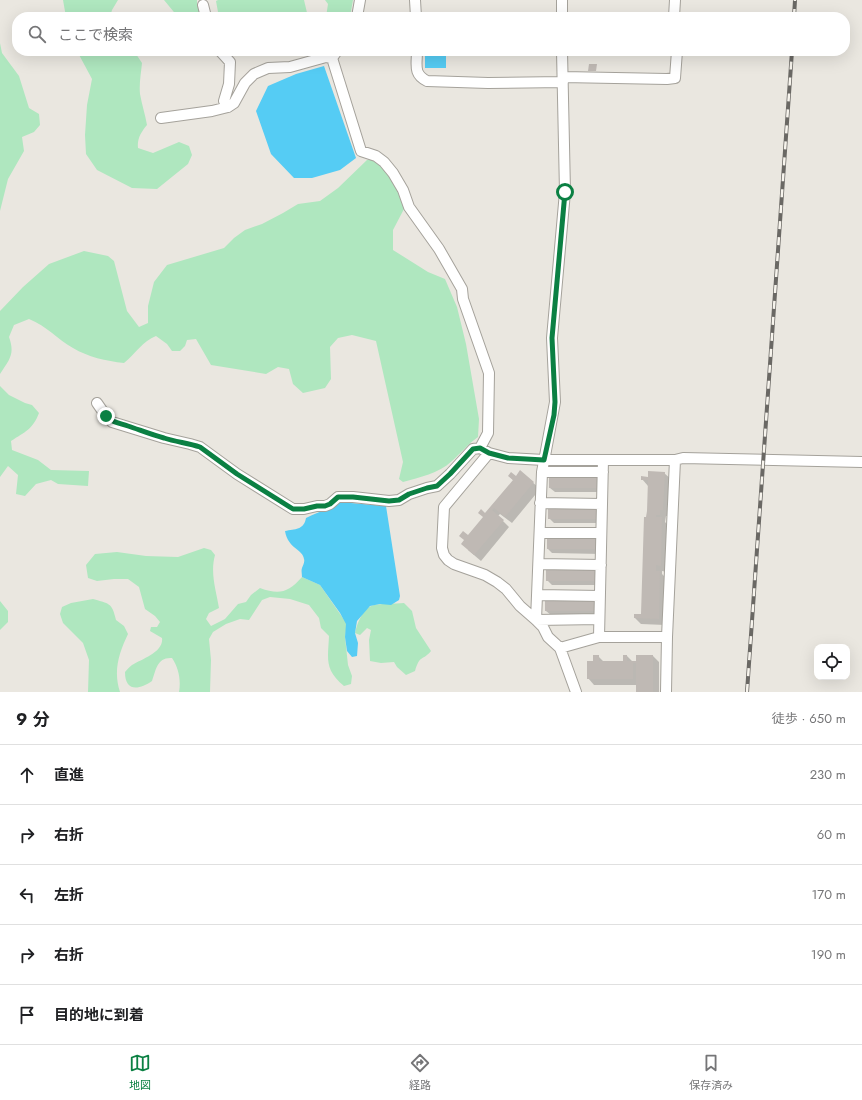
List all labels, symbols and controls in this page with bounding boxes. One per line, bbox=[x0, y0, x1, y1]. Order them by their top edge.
search box bbox=[12, 12, 850, 56]
icon: search bbox=[26, 23, 48, 45]
text: ここで検索 bbox=[58, 24, 133, 46]
route start bbox=[556, 183, 574, 201]
route end bbox=[97, 407, 115, 425]
map controls bbox=[814, 644, 850, 680]
button: locate bbox=[814, 644, 850, 680]
text: 9 分 bbox=[16, 707, 49, 731]
text: 徒歩 · 650 m bbox=[772, 709, 846, 728]
icon: ahead bbox=[16, 764, 38, 786]
text: 直進 bbox=[54, 764, 84, 786]
text: 230 m bbox=[810, 765, 846, 784]
icon: right bbox=[16, 824, 38, 846]
text: 右折 bbox=[54, 824, 84, 846]
text: 60 m bbox=[817, 825, 846, 844]
icon: left bbox=[16, 884, 38, 906]
text: 左折 bbox=[54, 884, 84, 906]
text: 170 m bbox=[811, 885, 846, 904]
icon: right bbox=[16, 944, 38, 966]
text: 右折 bbox=[54, 944, 84, 966]
text: 190 m bbox=[811, 945, 846, 964]
icon: arrive bbox=[16, 1004, 38, 1026]
text: 目的地に到着 bbox=[54, 1004, 144, 1026]
tab: 地図 bbox=[129, 1052, 151, 1093]
tab: 経路 bbox=[409, 1052, 431, 1093]
tab: 保存済み bbox=[689, 1052, 733, 1093]

